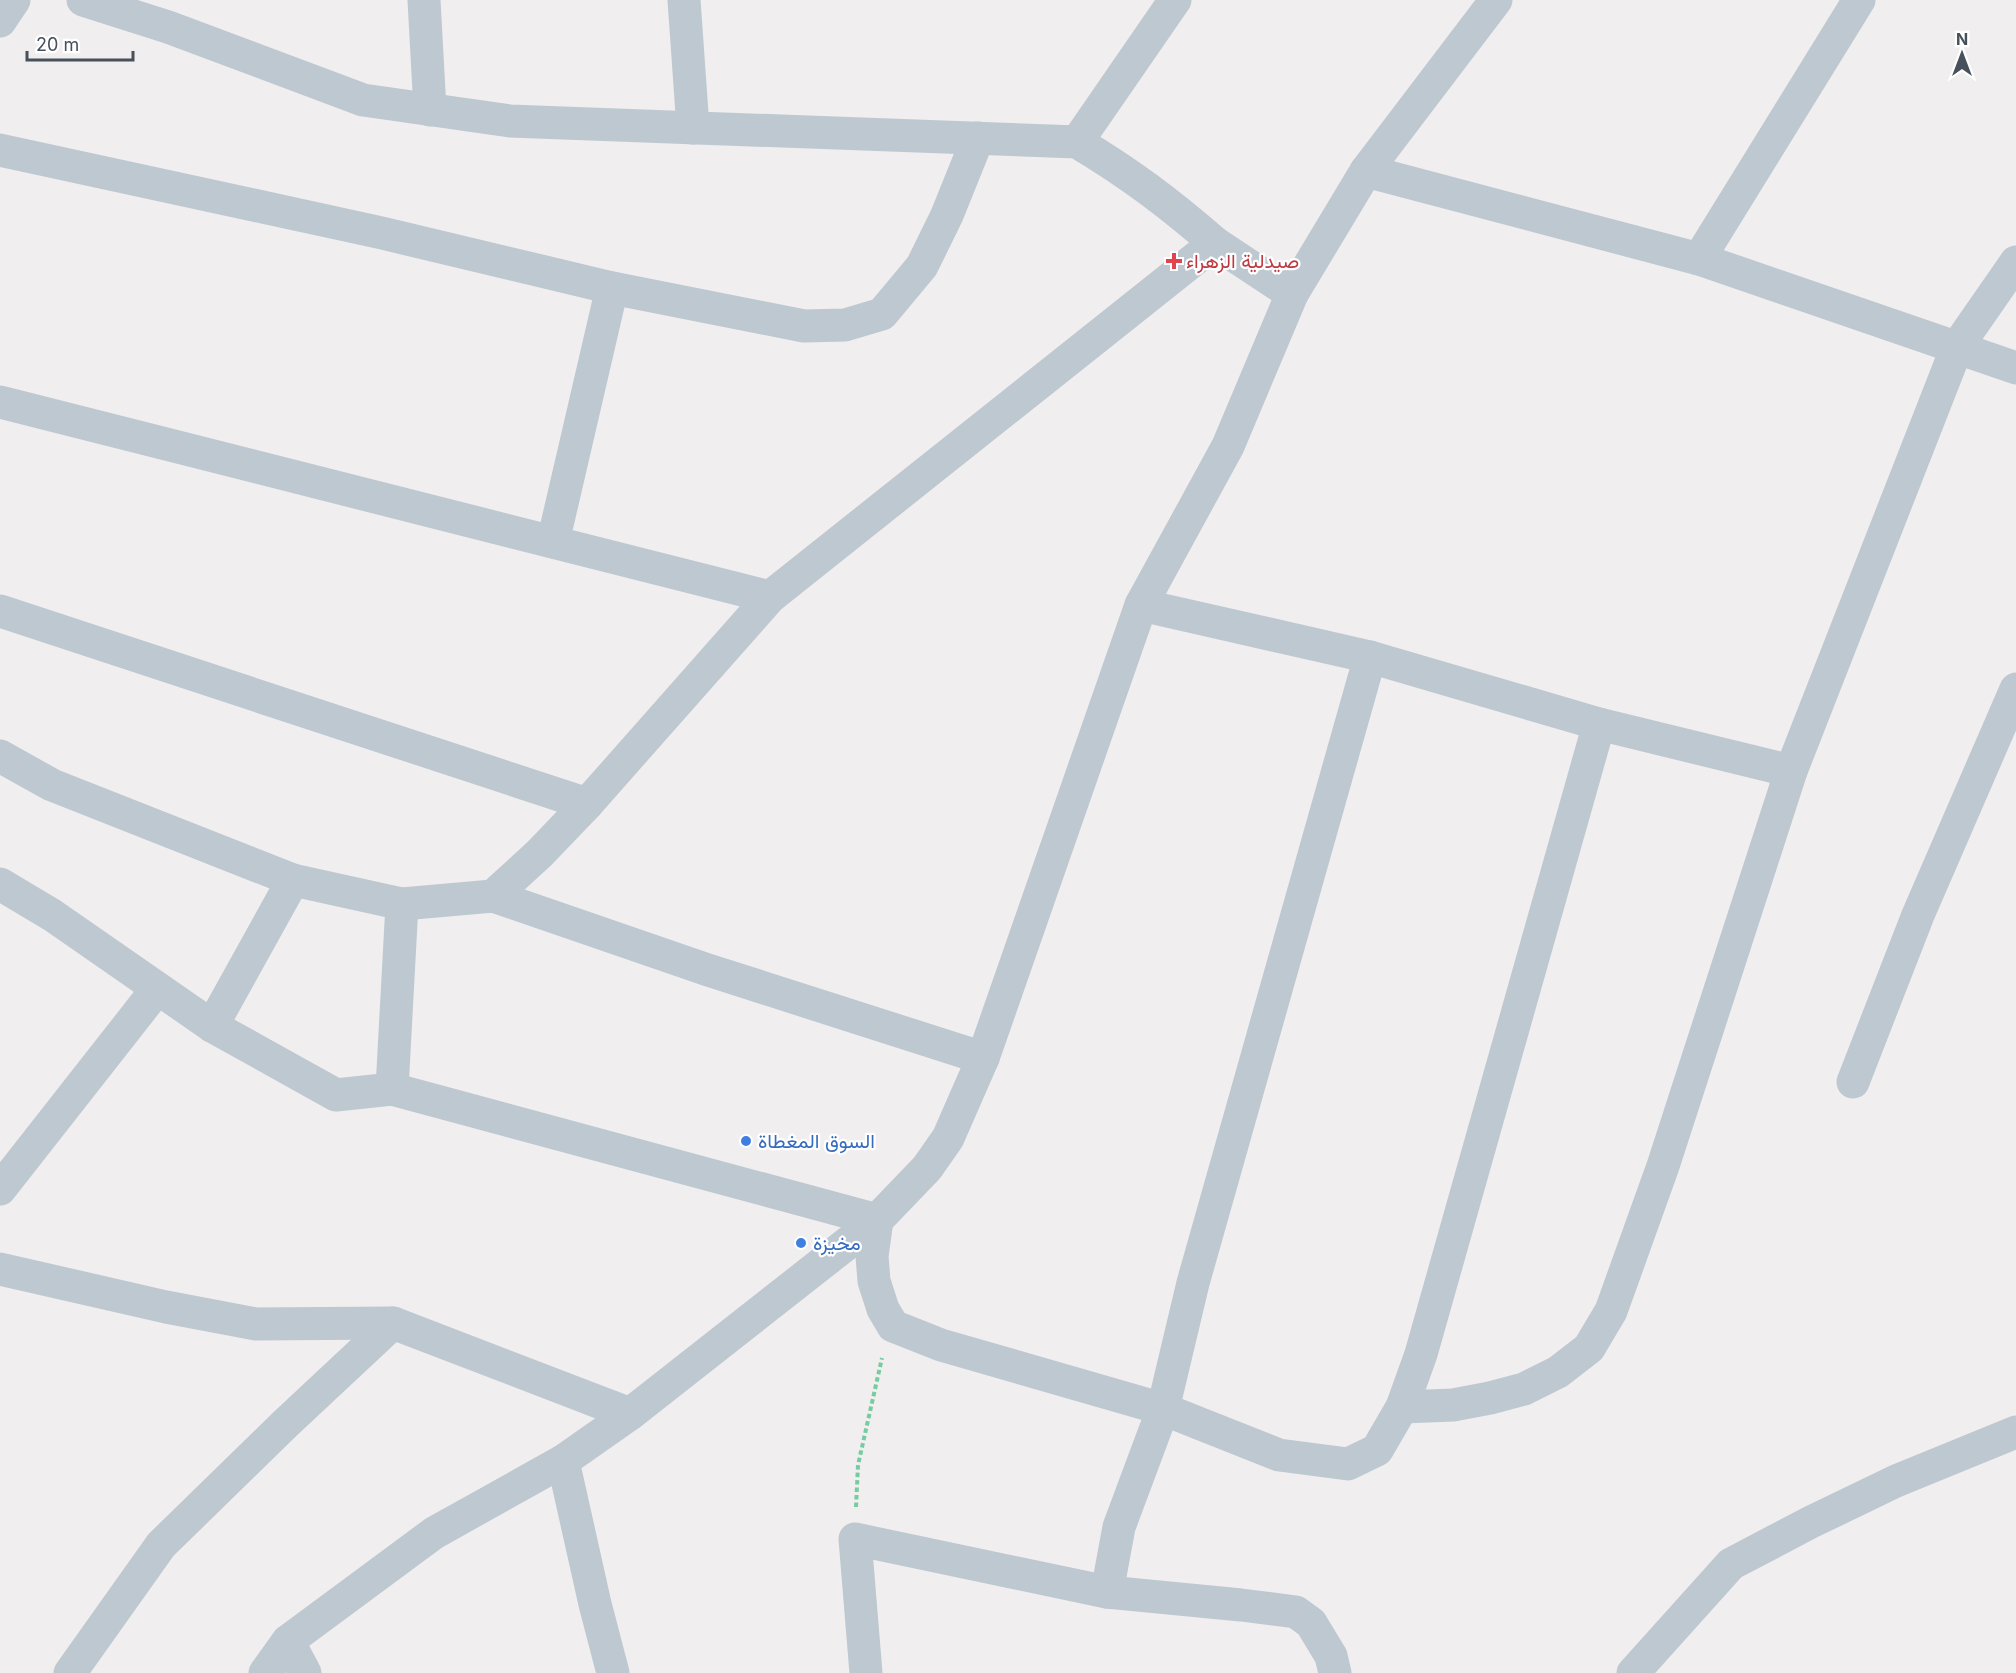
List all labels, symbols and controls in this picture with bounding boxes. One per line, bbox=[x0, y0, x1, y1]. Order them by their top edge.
scale bar bbox=[27, 24, 134, 62]
north arrow bbox=[1932, 24, 1992, 84]
text: N bbox=[1956, 29, 1968, 49]
text: 20 m bbox=[36, 34, 79, 55]
place label: صيدلية الزهراء bbox=[1186, 249, 1299, 274]
marker: صيدلية الزهراء bbox=[1167, 254, 1181, 268]
place label: السوق المغطاة bbox=[758, 1129, 875, 1154]
marker: السوق المغطاة bbox=[739, 1134, 753, 1148]
place label: مخيزة bbox=[813, 1231, 861, 1256]
marker: مخيزة bbox=[794, 1236, 808, 1250]

